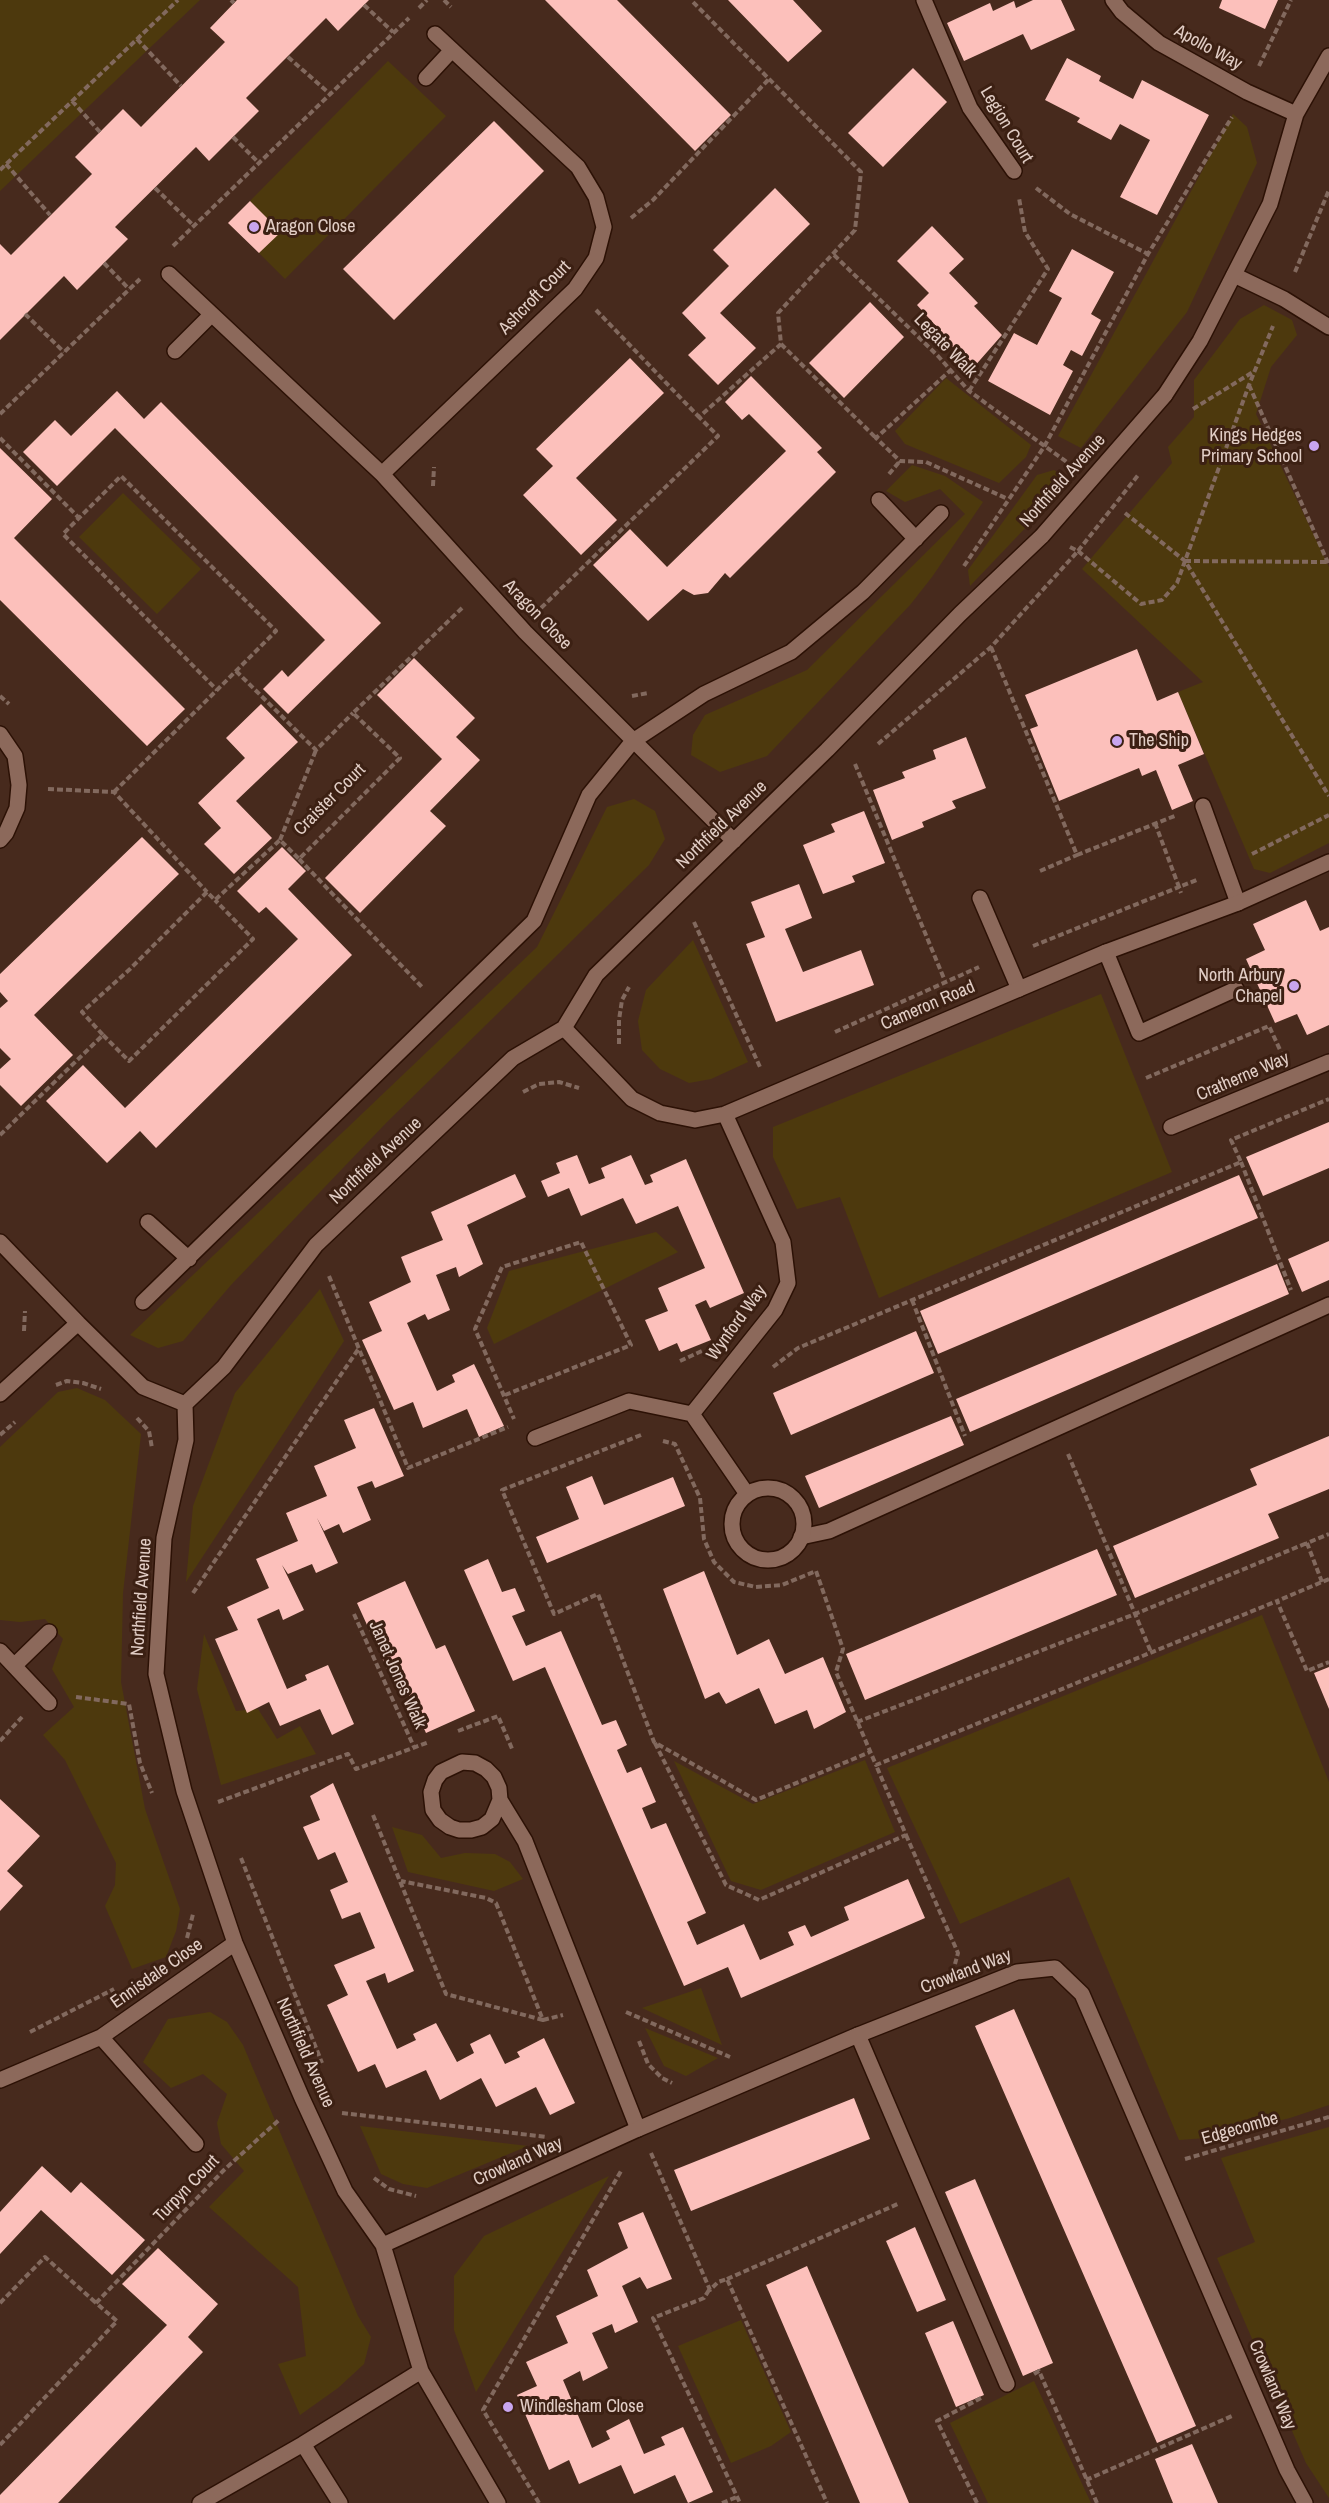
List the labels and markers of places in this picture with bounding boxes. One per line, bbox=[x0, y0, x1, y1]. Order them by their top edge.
place label: Aragon Close bbox=[266, 216, 355, 238]
marker: Aragon Close bbox=[247, 220, 261, 234]
place label: Kings Hedges Primary School bbox=[1201, 425, 1302, 468]
marker: Kings Hedges Primary School bbox=[1307, 439, 1321, 453]
place label: The Ship bbox=[1129, 730, 1189, 752]
marker: The Ship bbox=[1110, 734, 1124, 748]
place label: North Arbury Chapel bbox=[1198, 965, 1282, 1008]
marker: North Arbury Chapel bbox=[1287, 979, 1301, 993]
place label: Windlesham Close bbox=[520, 2396, 644, 2418]
marker: Windlesham Close bbox=[501, 2400, 515, 2414]

